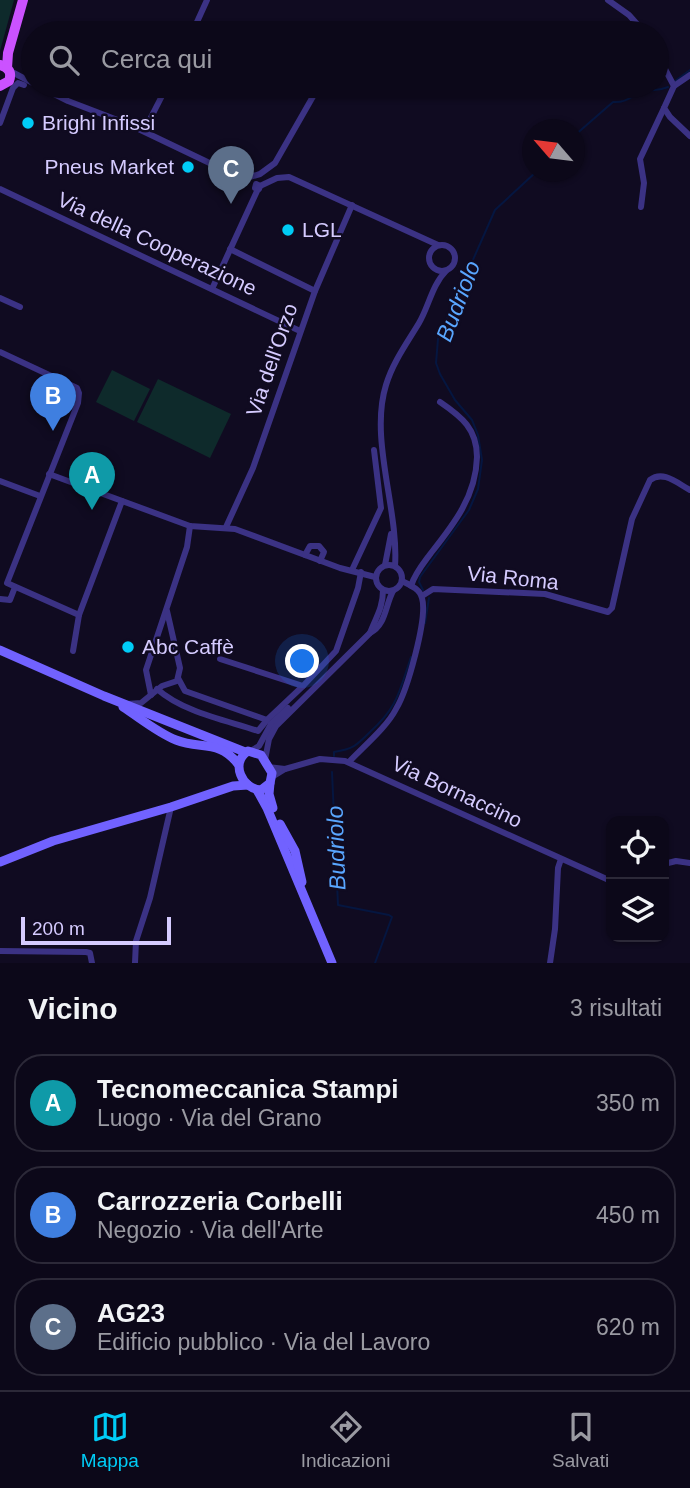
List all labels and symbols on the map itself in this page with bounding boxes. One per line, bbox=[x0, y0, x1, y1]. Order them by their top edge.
place label: Brighi Infissi bbox=[42, 111, 155, 134]
marker: Brighi Infissi bbox=[20, 115, 36, 131]
north arrow bbox=[522, 119, 585, 182]
pin: C bbox=[208, 146, 254, 204]
place label: Pneus Market bbox=[44, 155, 174, 178]
marker: Pneus Market bbox=[180, 159, 196, 175]
street label: Via della Cooperazione bbox=[54, 187, 260, 300]
place label: LGL bbox=[302, 218, 342, 241]
marker: LGL bbox=[280, 222, 296, 238]
water label: Budriolo bbox=[431, 257, 485, 345]
street label: Via dell'Orzo bbox=[241, 300, 302, 419]
pin: B bbox=[30, 373, 76, 431]
pin: A bbox=[69, 452, 115, 510]
street label: Via Roma bbox=[466, 561, 560, 594]
place label: Abc Caffè bbox=[142, 635, 234, 658]
marker: Abc Caffè bbox=[120, 639, 136, 655]
your location bbox=[285, 644, 319, 678]
street label: Via Bornaccino bbox=[389, 751, 526, 832]
water label: Budriolo bbox=[322, 805, 350, 891]
scale bar bbox=[21, 914, 172, 946]

